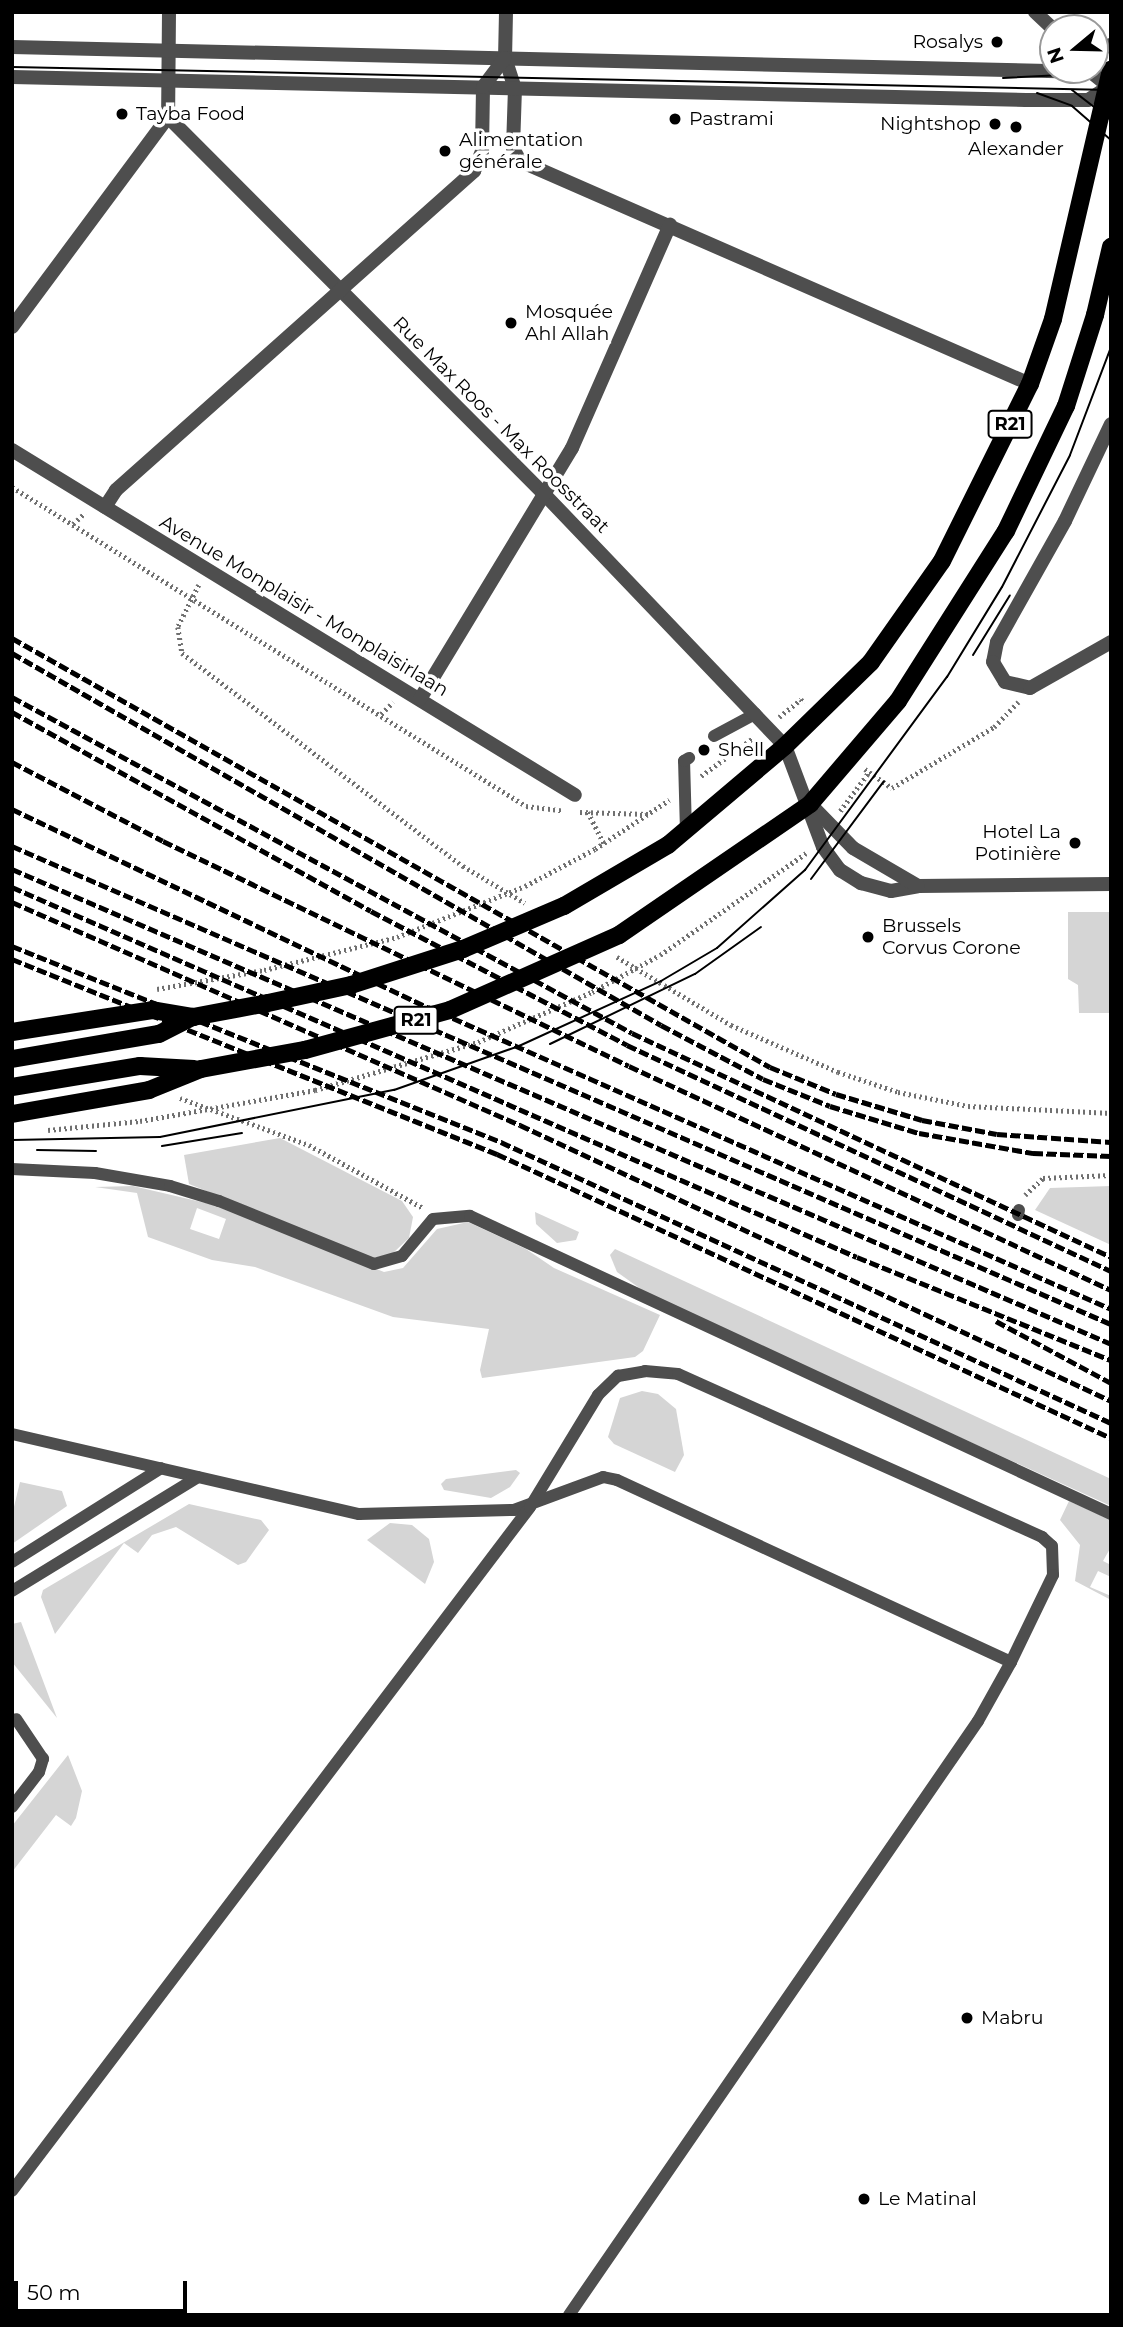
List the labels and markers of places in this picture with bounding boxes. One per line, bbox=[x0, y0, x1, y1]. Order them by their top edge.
place label: Rosalys bbox=[912, 31, 983, 53]
marker: Rosalys bbox=[989, 34, 1005, 50]
place label: Tayba Food bbox=[136, 103, 245, 125]
marker: Tayba Food bbox=[114, 106, 130, 122]
place label: Pastrami bbox=[689, 108, 774, 130]
marker: Pastrami bbox=[667, 111, 683, 127]
place label: Nightshop bbox=[880, 113, 981, 135]
marker: Nightshop bbox=[987, 116, 1003, 132]
marker: Alexander bbox=[1008, 119, 1024, 135]
place label: Alimentation générale bbox=[459, 129, 583, 173]
place label: Alexander bbox=[968, 138, 1064, 160]
marker: Alimentation générale bbox=[437, 143, 453, 159]
place label: Mosquée Ahl Allah bbox=[525, 301, 613, 345]
marker: Mosquée Ahl Allah bbox=[503, 315, 519, 331]
place label: Shell bbox=[718, 739, 764, 761]
marker: Shell bbox=[696, 742, 712, 758]
place label: Hotel La Potinière bbox=[975, 821, 1061, 865]
marker: Hotel La Potinière bbox=[1067, 835, 1083, 851]
place label: Brussels Corvus Corone bbox=[882, 915, 1021, 959]
marker: Brussels Corvus Corone bbox=[860, 929, 876, 945]
place label: Mabru bbox=[981, 2007, 1044, 2029]
marker: Mabru bbox=[959, 2010, 975, 2026]
place label: Le Matinal bbox=[878, 2188, 977, 2210]
marker: Le Matinal bbox=[856, 2191, 872, 2207]

